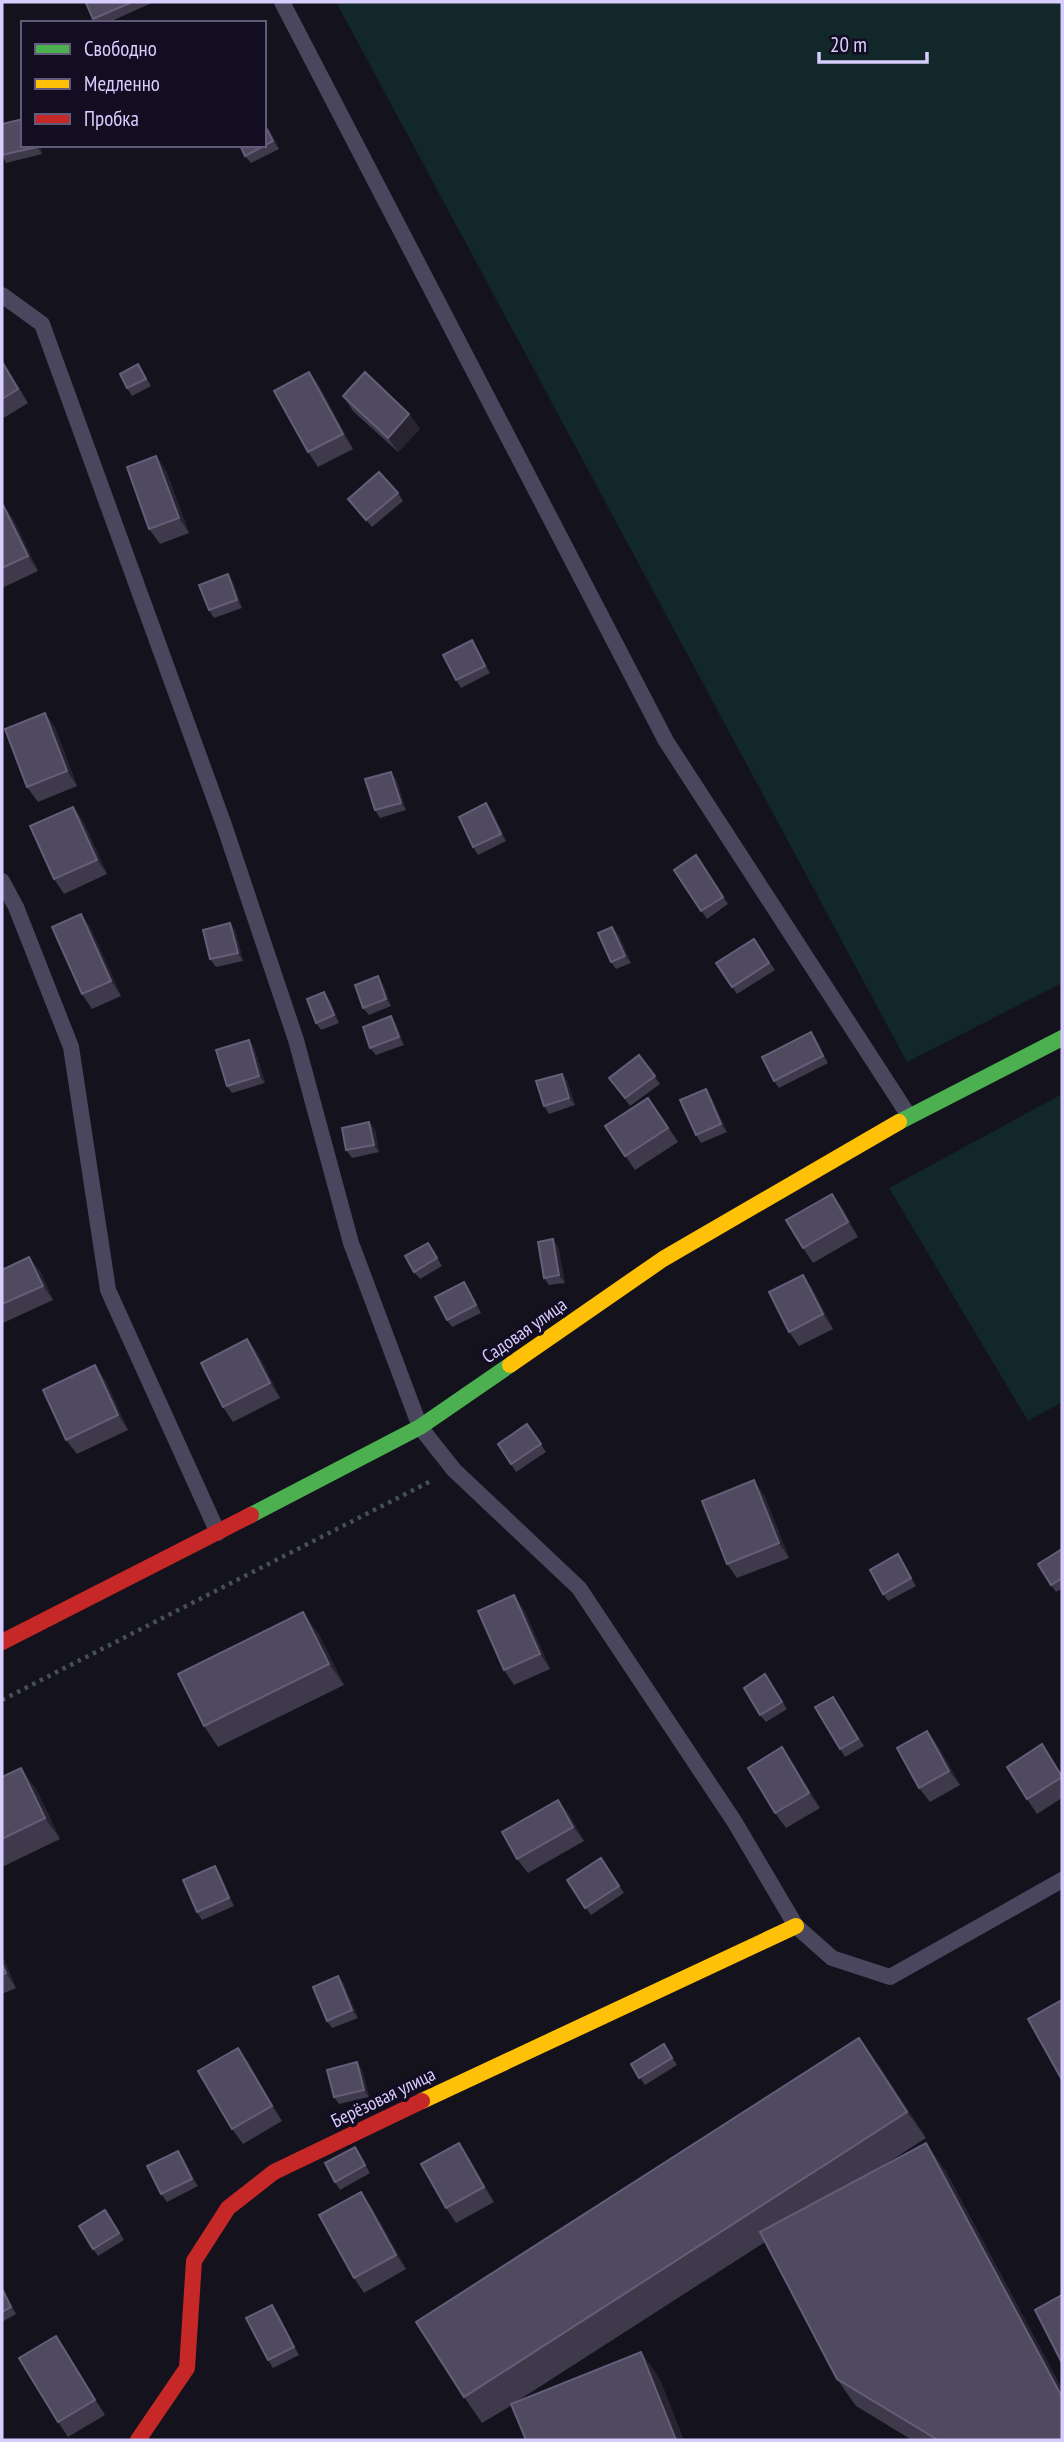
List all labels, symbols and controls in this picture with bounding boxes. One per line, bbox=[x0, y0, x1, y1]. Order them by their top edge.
legend bbox=[21, 21, 266, 147]
scale bar bbox=[819, 21, 928, 65]
text: 20 m bbox=[830, 31, 867, 58]
text: Свободно bbox=[84, 35, 157, 62]
text: Медленно bbox=[84, 70, 160, 97]
text: Пробка bbox=[84, 105, 139, 132]
street label: Садовая улица bbox=[477, 1292, 571, 1368]
street label: Берёзовая улица bbox=[327, 2061, 439, 2133]

